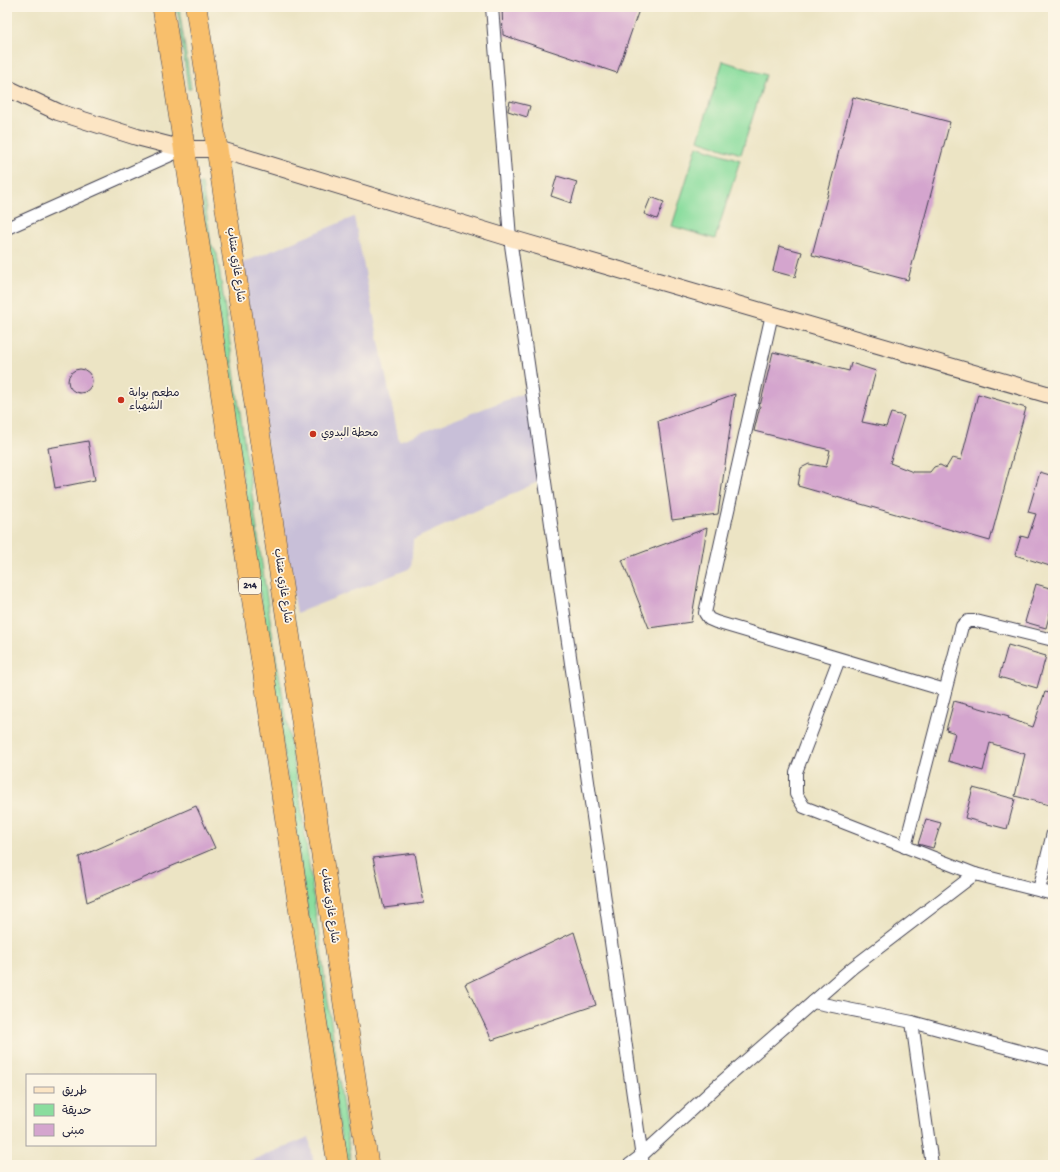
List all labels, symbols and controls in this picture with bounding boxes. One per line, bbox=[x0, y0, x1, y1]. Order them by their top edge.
street label: شارع غازي عنتاب bbox=[223, 227, 247, 303]
place label: مطعم بوابة الشهباء bbox=[129, 387, 179, 413]
marker: مطعم بوابة الشهباء bbox=[116, 395, 126, 405]
place label: محطة البدوي bbox=[321, 427, 378, 441]
marker: محطة البدوي bbox=[308, 429, 318, 439]
street label: شارع غازي عنتاب bbox=[270, 548, 294, 624]
road number: 214 bbox=[239, 578, 261, 594]
street label: شارع غازي عنتاب bbox=[317, 868, 341, 944]
legend bbox=[26, 1074, 156, 1146]
text: طريق bbox=[62, 1085, 87, 1099]
text: حديقة bbox=[62, 1105, 91, 1119]
text: مبنى bbox=[62, 1125, 85, 1139]

